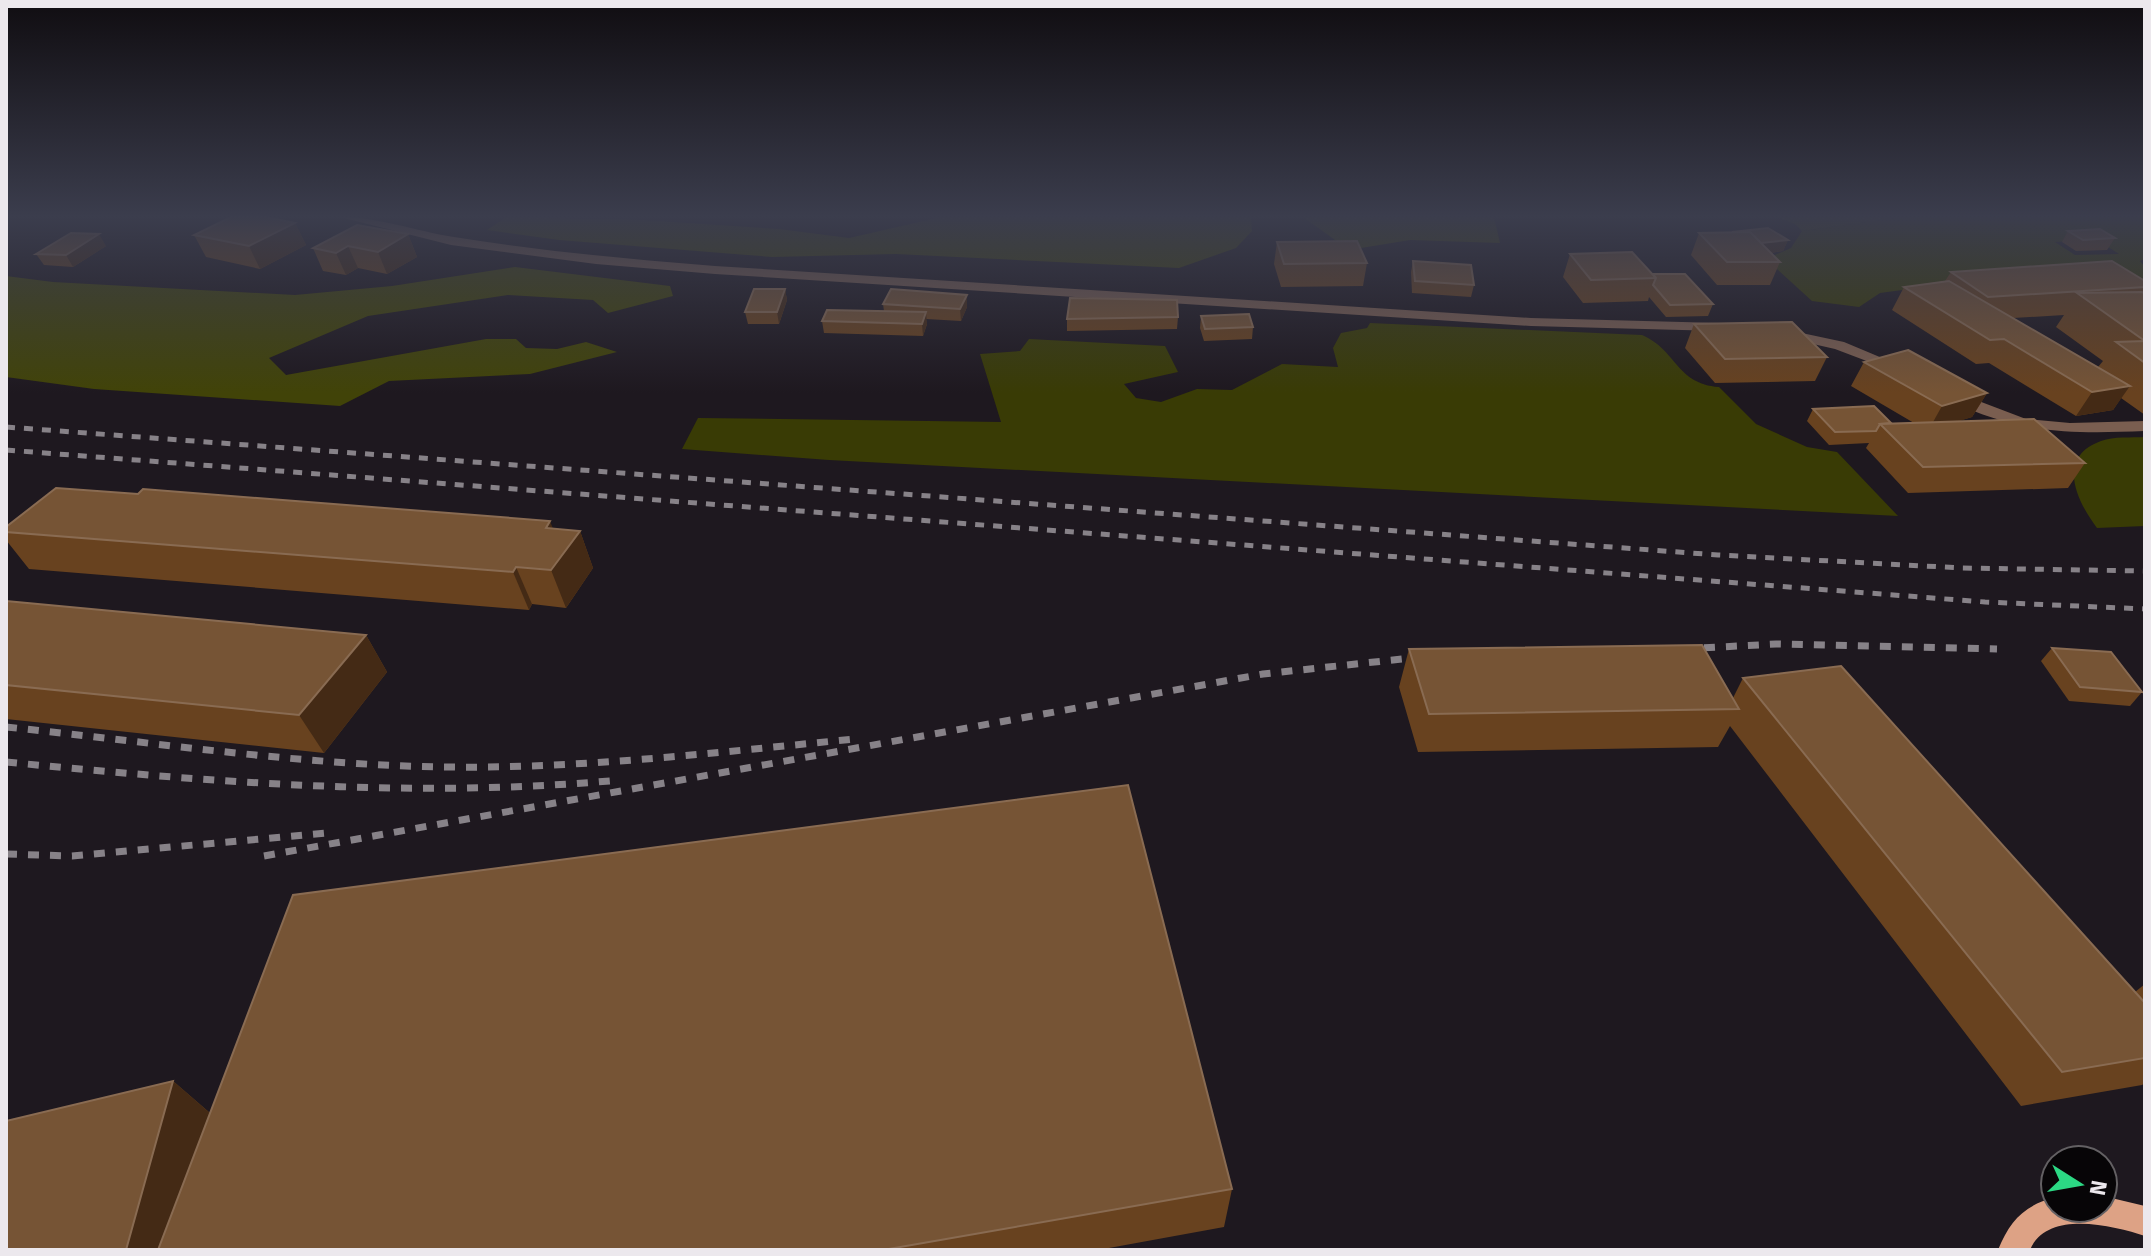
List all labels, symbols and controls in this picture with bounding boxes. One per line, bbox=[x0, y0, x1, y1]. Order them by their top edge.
north arrow bbox=[2039, 1144, 2119, 1224]
text: N bbox=[2083, 1178, 2113, 1197]

